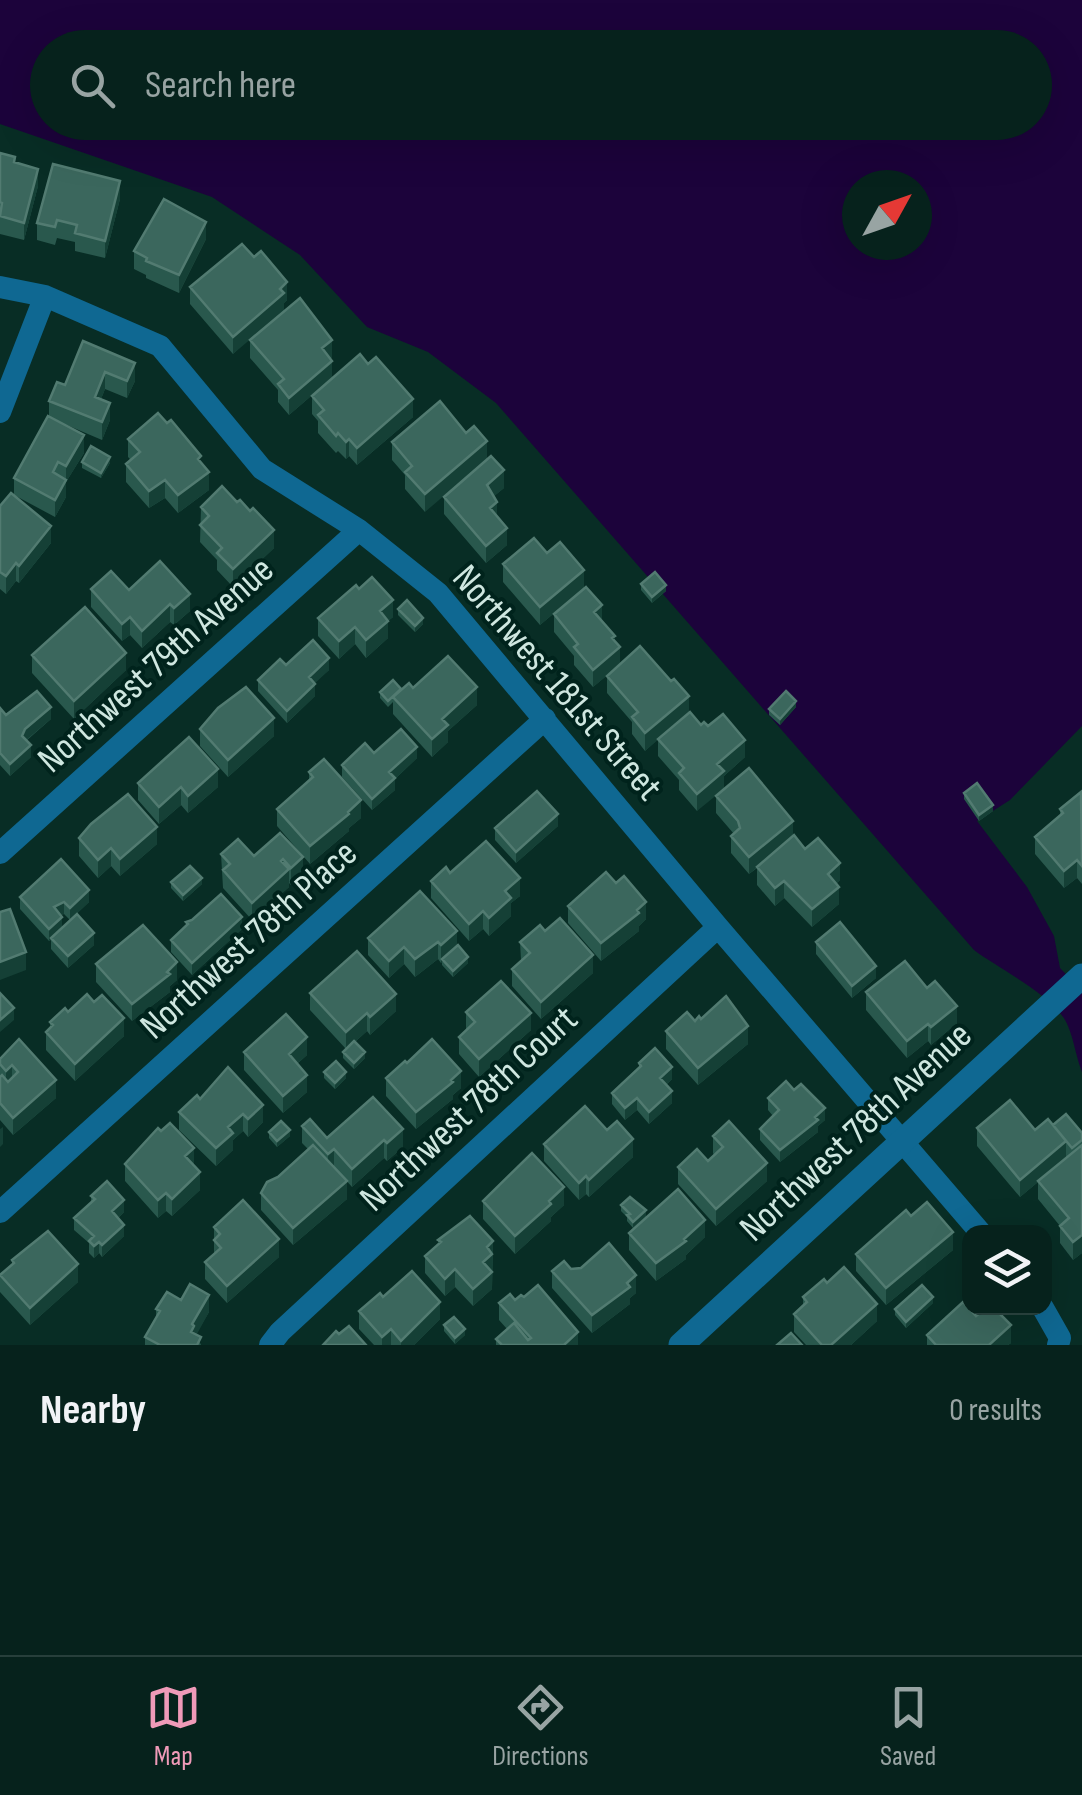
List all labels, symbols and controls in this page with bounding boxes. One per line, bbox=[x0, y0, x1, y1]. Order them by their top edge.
search box bbox=[30, 30, 1052, 140]
icon: search bbox=[65, 58, 120, 113]
text: Search here bbox=[145, 63, 296, 108]
north arrow bbox=[842, 170, 932, 260]
street label: Northwest 79th Avenue bbox=[29, 548, 283, 782]
street label: Northwest 181st Street bbox=[443, 556, 671, 810]
street label: Northwest 78th Place bbox=[131, 831, 367, 1049]
street label: Northwest 78th Court bbox=[351, 997, 587, 1221]
street label: Northwest 78th Avenue bbox=[731, 1013, 981, 1251]
map controls bbox=[962, 1225, 1052, 1315]
button: layers bbox=[962, 1225, 1052, 1315]
text: Nearby bbox=[40, 1385, 146, 1436]
text: 0 results bbox=[949, 1391, 1042, 1430]
tab: Map bbox=[146, 1680, 201, 1773]
tab: Directions bbox=[492, 1680, 589, 1773]
tab: Saved bbox=[880, 1680, 936, 1773]

